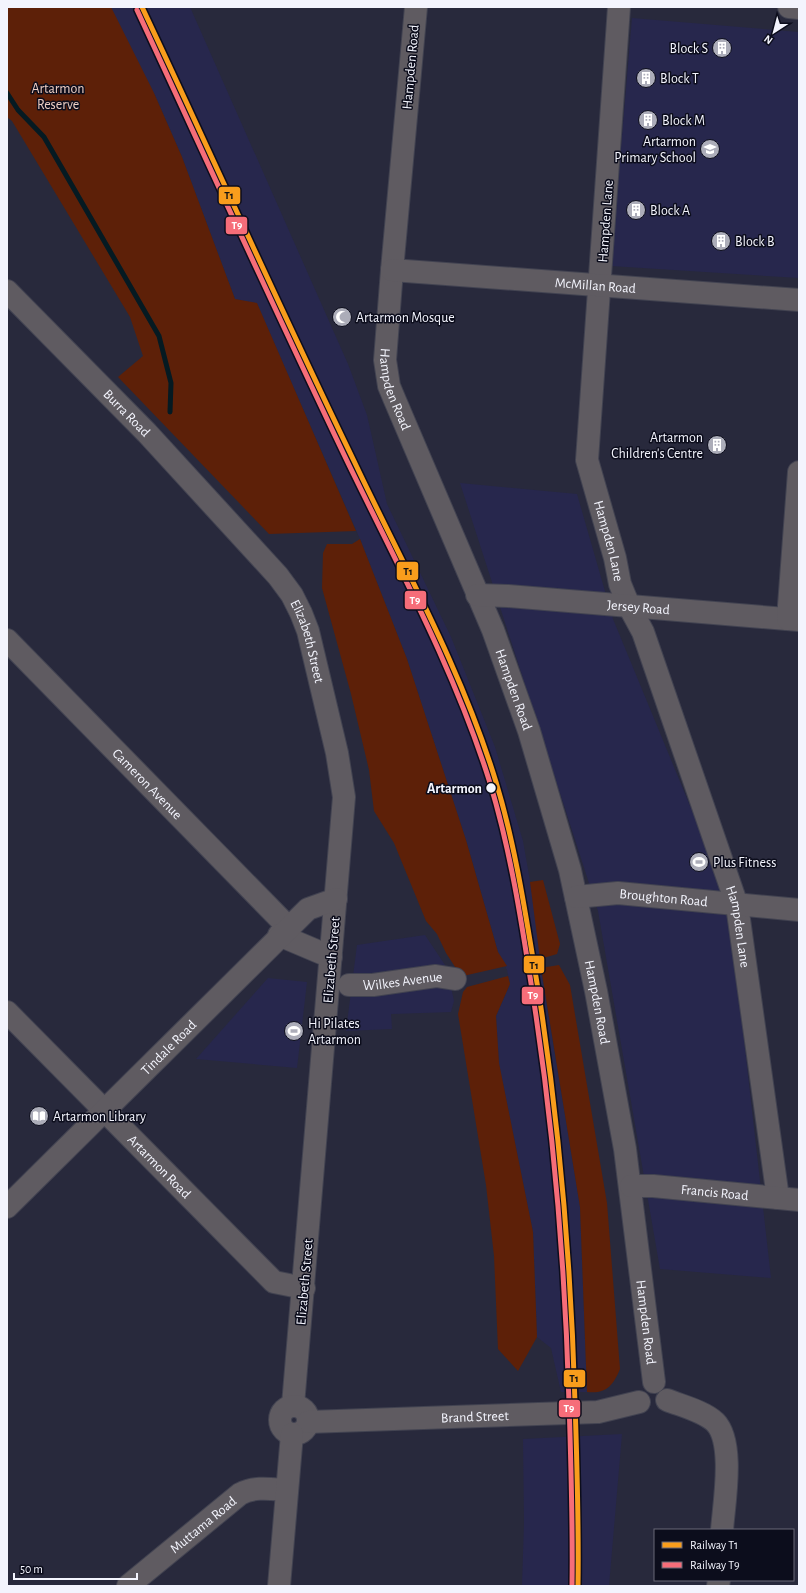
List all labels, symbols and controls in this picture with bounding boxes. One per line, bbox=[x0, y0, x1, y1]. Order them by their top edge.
north arrow bbox=[754, 12, 794, 52]
street label: Hampden Road bbox=[400, 24, 422, 110]
text: N bbox=[762, 33, 775, 46]
building icon: Block S bbox=[711, 37, 733, 59]
place label: Block S bbox=[669, 42, 708, 56]
building icon: Block T bbox=[635, 67, 657, 89]
place label: Block T bbox=[660, 72, 699, 86]
park label: Artarmon Reserve bbox=[32, 82, 84, 112]
building icon: Block M bbox=[637, 109, 659, 131]
place label: Block M bbox=[662, 114, 705, 128]
place label: Artarmon Primary School bbox=[614, 135, 696, 165]
school or university icon: Artarmon Primary School bbox=[699, 138, 721, 160]
street label: Hampden Lane bbox=[596, 179, 616, 263]
line badge: T1 bbox=[218, 186, 241, 205]
text: T1 bbox=[224, 190, 234, 201]
building icon: Block A bbox=[625, 199, 647, 221]
place label: Block A bbox=[650, 204, 690, 218]
line badge: T9 bbox=[225, 216, 248, 235]
text: T9 bbox=[232, 220, 242, 231]
building icon: Block B bbox=[710, 230, 732, 252]
place label: Block B bbox=[735, 235, 774, 249]
street label: McMillan Road bbox=[554, 276, 636, 296]
mosque icon: Artarmon Mosque bbox=[331, 306, 353, 328]
place label: Artarmon Mosque bbox=[356, 311, 455, 325]
street label: Hampden Road bbox=[377, 347, 413, 432]
street label: Burra Road bbox=[100, 387, 152, 440]
place label: Artarmon Children's Centre bbox=[611, 431, 703, 461]
building icon: Artarmon Children's Centre bbox=[706, 434, 728, 456]
street label: Hampden Lane bbox=[591, 499, 625, 583]
line badge: T1 bbox=[396, 561, 419, 581]
text: T1 bbox=[403, 566, 413, 577]
line badge: T9 bbox=[404, 590, 427, 610]
text: T9 bbox=[410, 595, 420, 606]
street label: Elizabeth Street bbox=[287, 597, 326, 685]
street label: Jersey Road bbox=[607, 598, 670, 617]
street label: Hampden Road bbox=[492, 647, 534, 732]
street label: Cameron Avenue bbox=[109, 746, 184, 822]
marker: Artarmon bbox=[484, 781, 498, 795]
place label: Artarmon bbox=[427, 782, 482, 796]
sports icon: Plus Fitness bbox=[688, 851, 710, 873]
place label: Plus Fitness bbox=[713, 856, 776, 870]
street label: Hampden Lane bbox=[723, 884, 752, 968]
street label: Broughton Road bbox=[619, 887, 708, 909]
street label: Elizabeth Street bbox=[321, 916, 343, 1004]
line badge: T1 bbox=[523, 955, 545, 974]
street label: Hampden Road bbox=[582, 959, 612, 1045]
text: T1 bbox=[529, 960, 539, 971]
street label: Wilkes Avenue bbox=[363, 970, 443, 993]
line badge: T9 bbox=[521, 986, 544, 1005]
text: T9 bbox=[528, 990, 538, 1001]
place label: Hi Pilates Artarmon bbox=[308, 1017, 361, 1047]
street label: Tindale Road bbox=[139, 1018, 199, 1078]
sports icon: Hi Pilates Artarmon bbox=[283, 1020, 305, 1042]
library icon: Artarmon Library bbox=[28, 1105, 50, 1127]
place label: Artarmon Library bbox=[53, 1110, 146, 1124]
street label: Artarmon Road bbox=[125, 1133, 193, 1201]
street label: Francis Road bbox=[680, 1183, 749, 1203]
street label: Elizabeth Street bbox=[294, 1238, 316, 1326]
street label: Hampden Road bbox=[633, 1279, 658, 1365]
line badge: T1 bbox=[563, 1369, 586, 1388]
text: T1 bbox=[569, 1373, 579, 1384]
line badge: T9 bbox=[558, 1399, 581, 1418]
text: T9 bbox=[564, 1403, 574, 1414]
street label: Brand Street bbox=[441, 1409, 510, 1425]
street label: Muttama Road bbox=[168, 1494, 239, 1556]
legend bbox=[654, 1529, 794, 1581]
text: Railway T1 bbox=[690, 1539, 738, 1552]
scale bar bbox=[14, 1555, 137, 1581]
text: Railway T9 bbox=[690, 1559, 740, 1572]
text: 50 m bbox=[20, 1563, 43, 1575]

